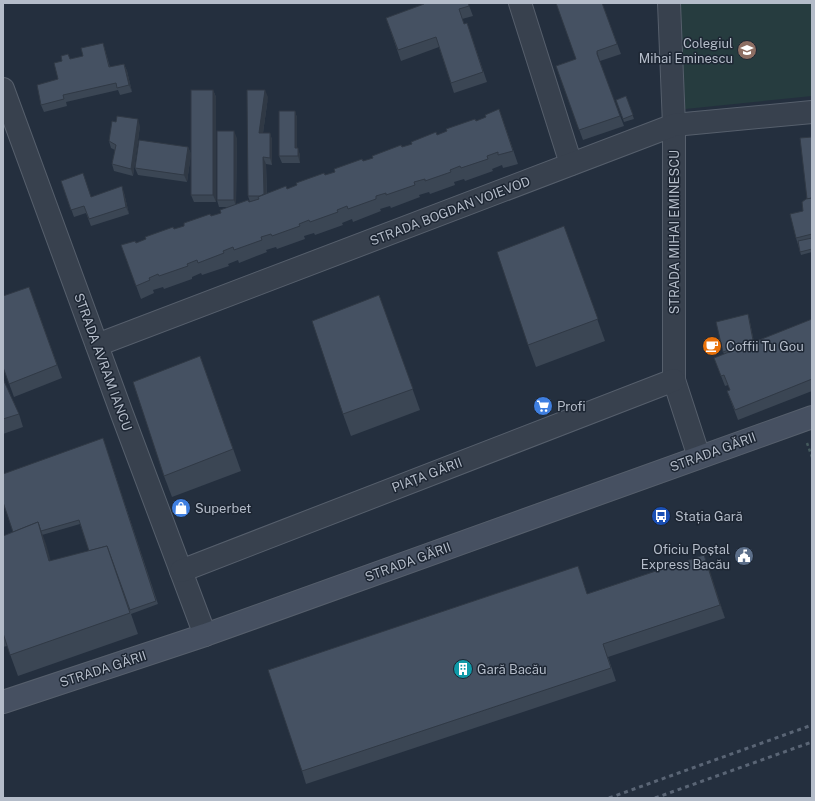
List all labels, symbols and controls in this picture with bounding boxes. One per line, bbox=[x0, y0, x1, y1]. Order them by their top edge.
place label: Colegiul Mihai Eminescu bbox=[639, 36, 733, 66]
school or university icon: Colegiul Mihai Eminescu bbox=[736, 39, 758, 61]
street label: STRADA MIHAI EMINESCU bbox=[667, 150, 682, 314]
street label: STRADA BOGDAN VOIEVOD bbox=[368, 173, 532, 249]
street label: STRADA AVRAM IANCU bbox=[71, 291, 135, 433]
cafe icon: Coffii Tu Gou bbox=[701, 335, 723, 357]
place label: Coffii Tu Gou bbox=[726, 339, 804, 354]
supermarket icon: Profi bbox=[532, 395, 554, 417]
place label: Profi bbox=[557, 399, 586, 414]
street label: STRADA GĂRII bbox=[668, 430, 758, 474]
street label: PIAȚA GĂRII bbox=[390, 455, 464, 495]
shop icon: Superbet bbox=[170, 497, 192, 519]
place label: Superbet bbox=[195, 501, 251, 516]
bus stop icon: Stația Gară bbox=[650, 505, 672, 527]
place label: Stația Gară bbox=[675, 509, 743, 524]
street label: STRADA GĂRII bbox=[363, 540, 453, 584]
place label: Oficiu Poștal Express Bacău bbox=[641, 542, 730, 572]
public building icon: Oficiu Poștal Express Bacău bbox=[733, 545, 755, 567]
street label: STRADA GĂRII bbox=[58, 648, 148, 690]
building icon: Gară Bacău bbox=[452, 658, 474, 680]
place label: Gară Bacău bbox=[477, 662, 547, 677]

